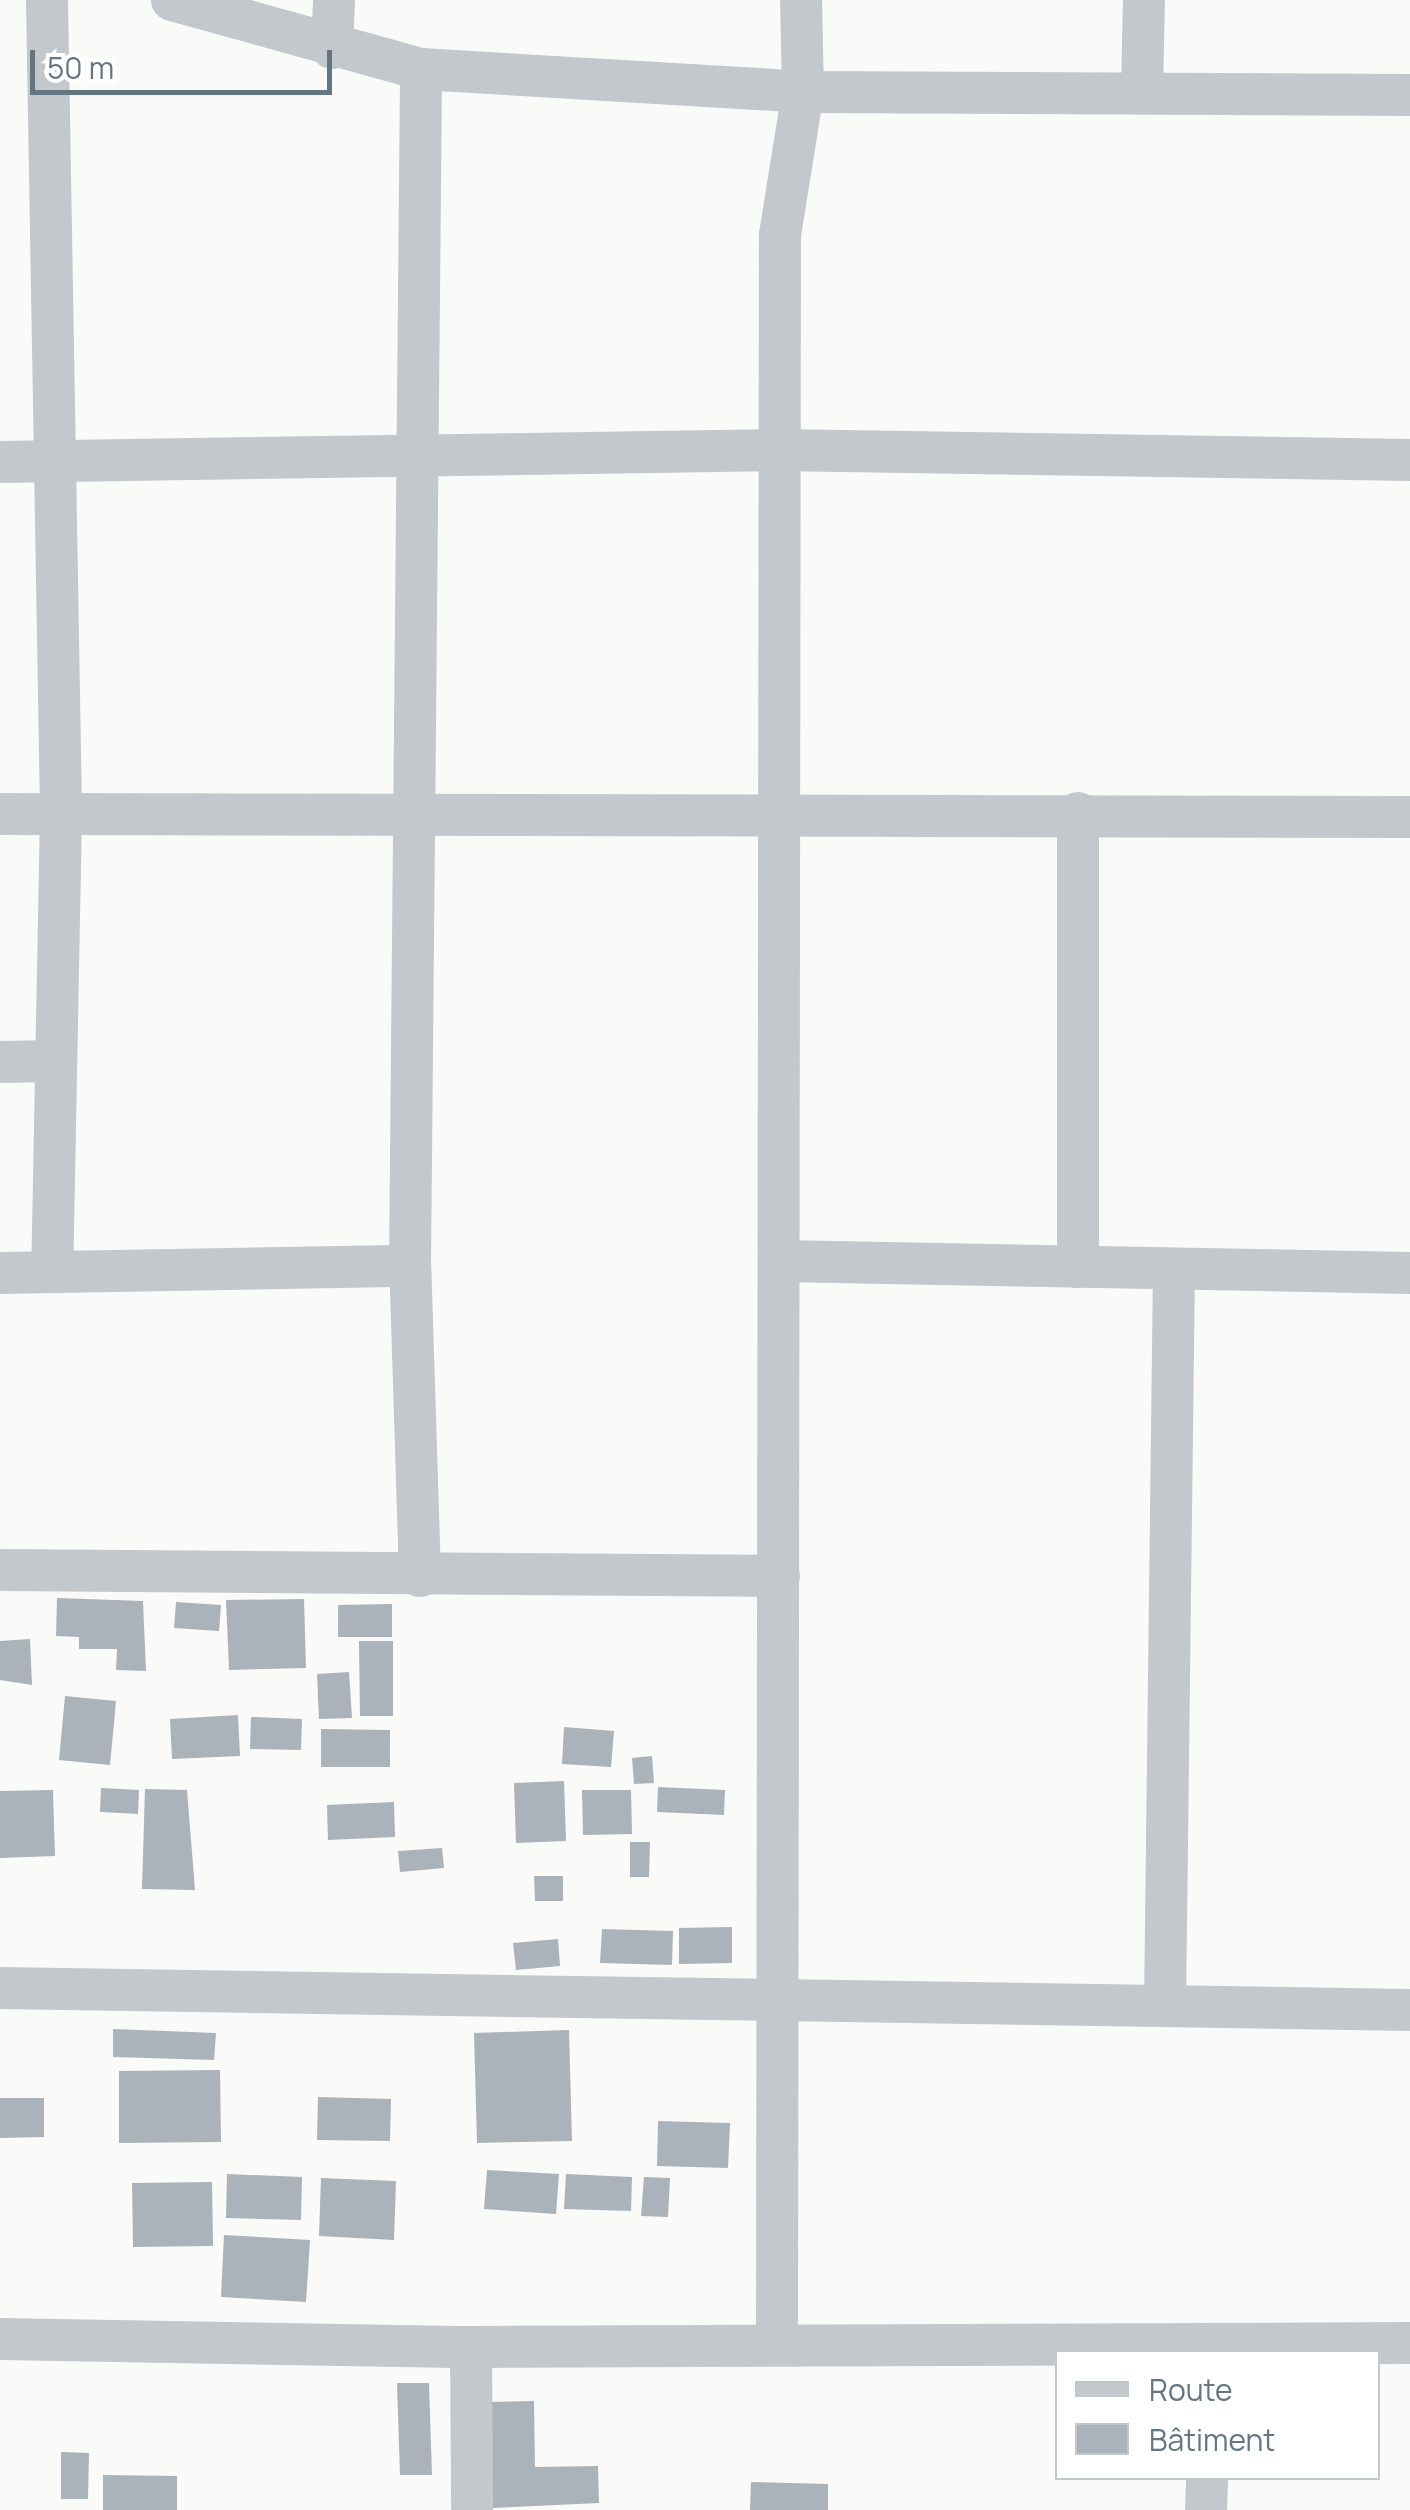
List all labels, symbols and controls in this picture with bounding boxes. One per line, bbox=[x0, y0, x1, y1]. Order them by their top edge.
scale bar bbox=[35, 30, 338, 92]
text: 50 m bbox=[47, 47, 114, 88]
legend bbox=[1055, 2350, 1380, 2480]
text: Route bbox=[1149, 2369, 1232, 2410]
text: Bâtiment bbox=[1149, 2419, 1275, 2460]

